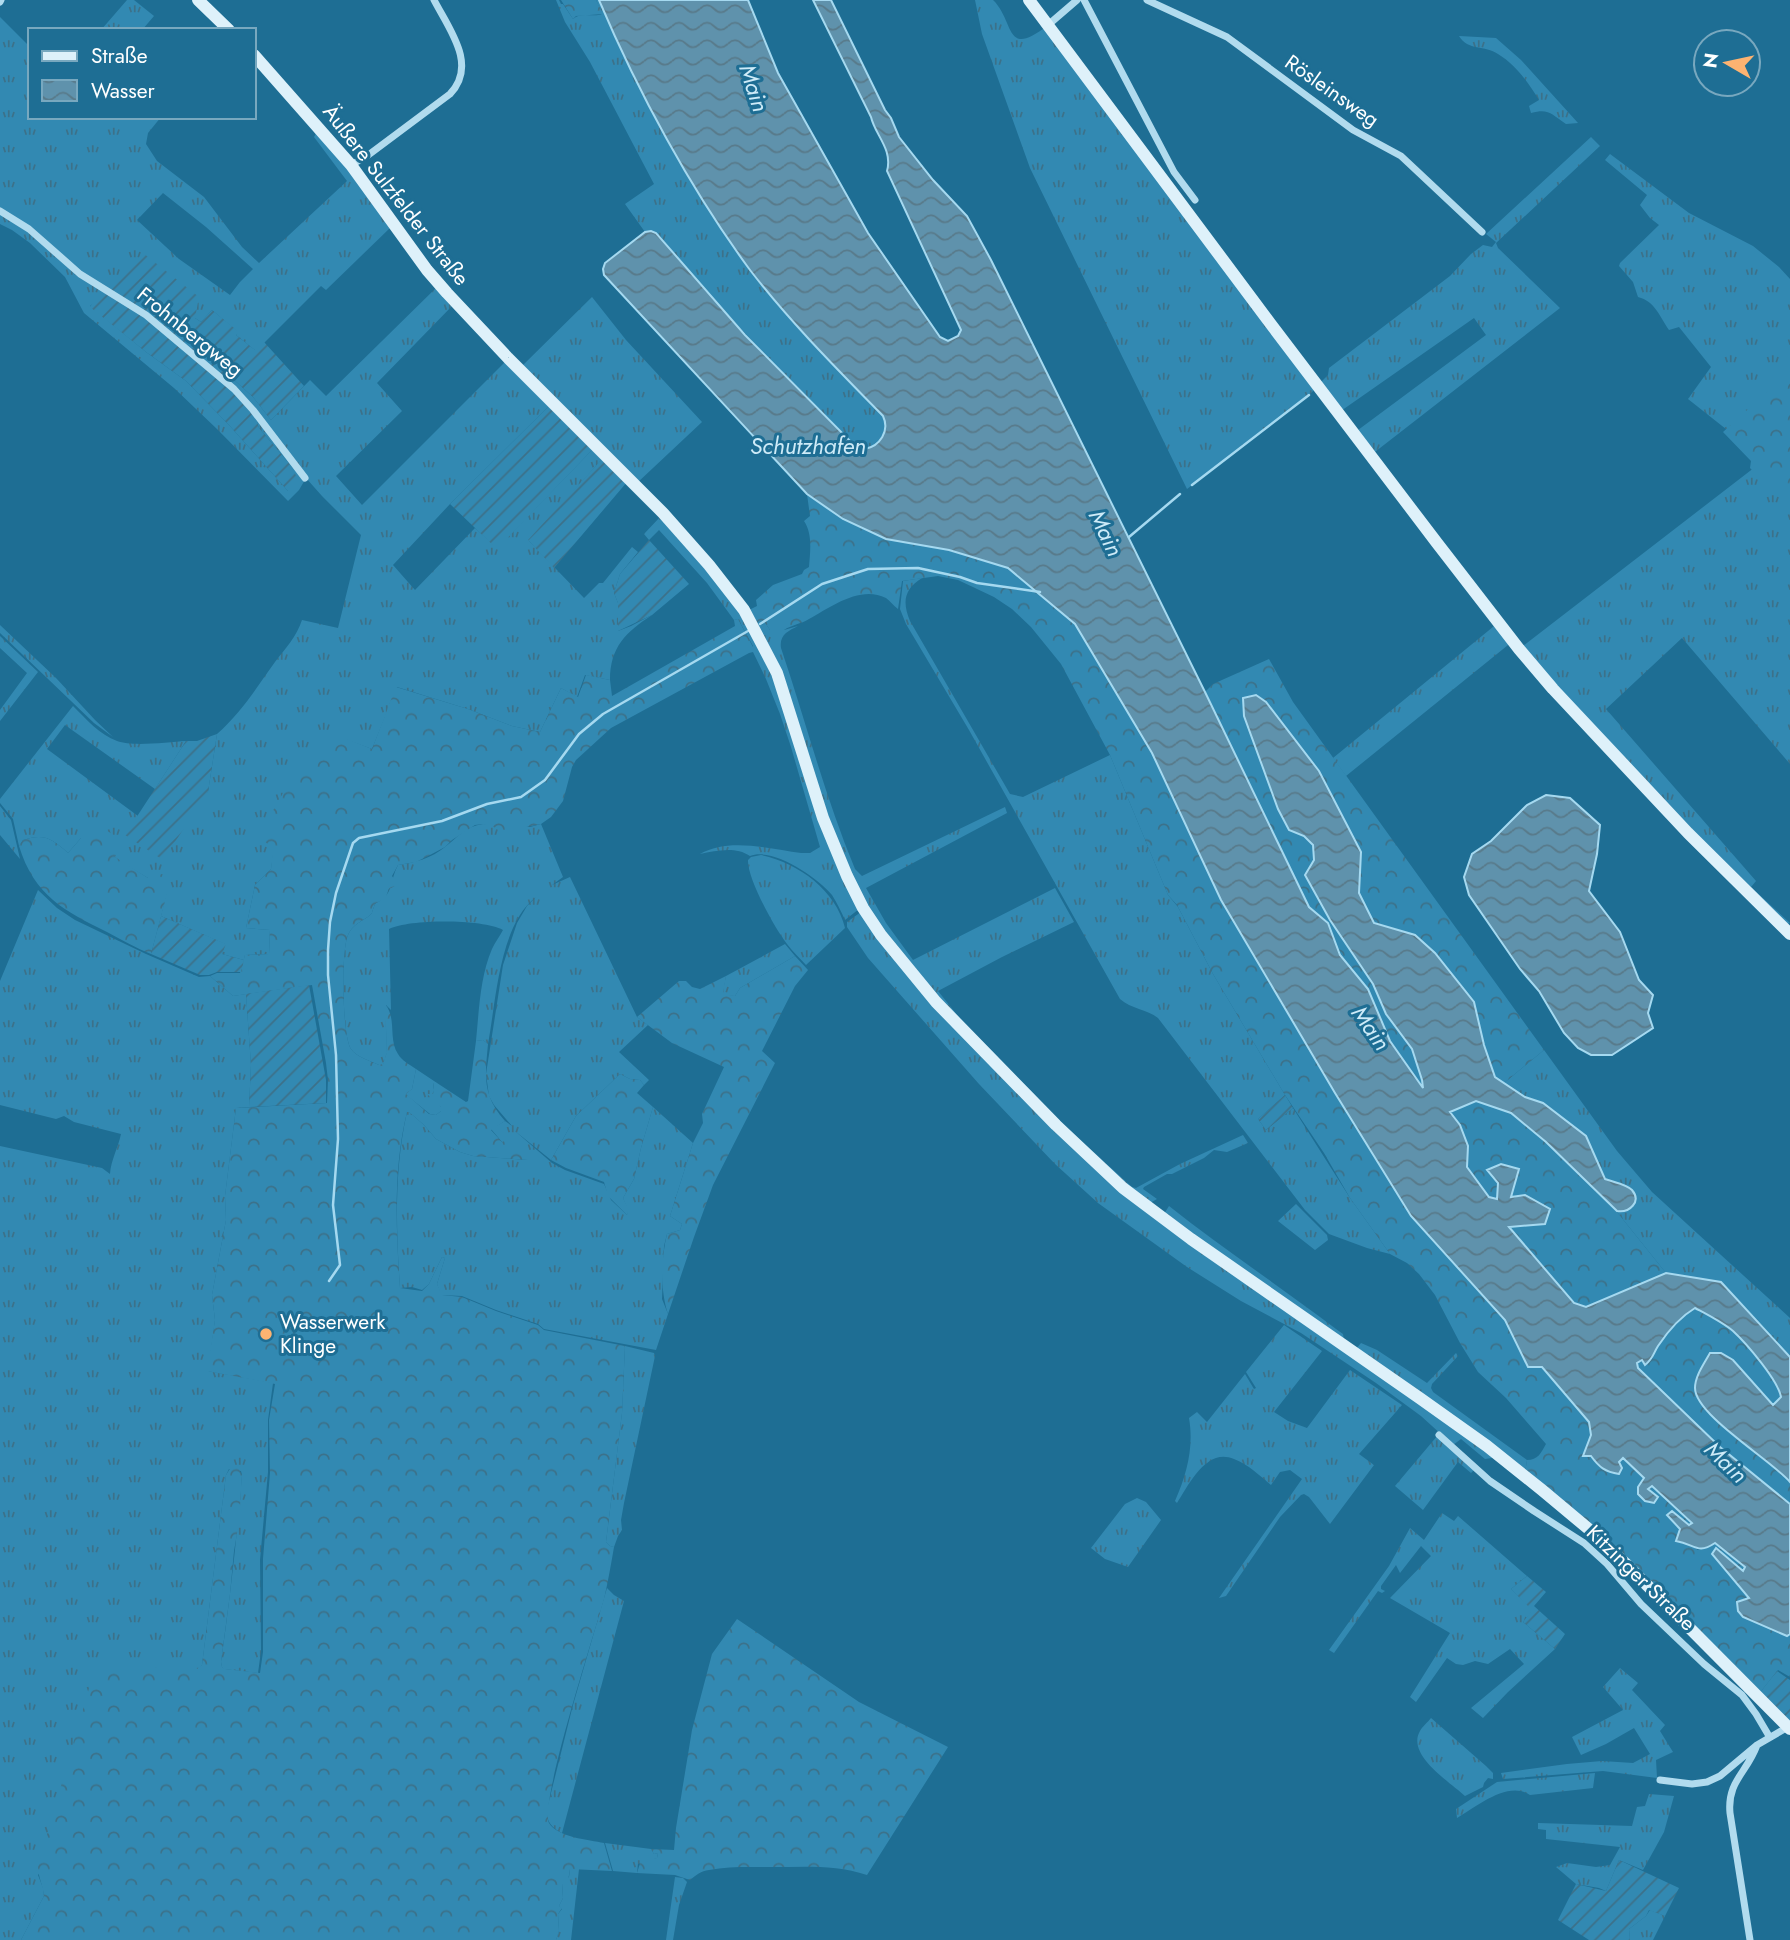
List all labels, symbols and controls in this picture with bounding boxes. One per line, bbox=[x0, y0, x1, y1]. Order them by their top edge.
legend bbox=[28, 28, 256, 119]
north arrow bbox=[1692, 28, 1762, 98]
text: Straße bbox=[91, 41, 148, 71]
street label: Rösleinsweg bbox=[1279, 47, 1385, 135]
text: N bbox=[1696, 51, 1725, 70]
water label: Main bbox=[730, 60, 778, 116]
text: Wasser bbox=[91, 76, 156, 106]
street label: Äußere Sulzfelder Straße bbox=[316, 98, 476, 292]
street label: Frohnbergweg bbox=[130, 280, 250, 384]
water label: Schutzhafen bbox=[750, 429, 866, 463]
water label: Main bbox=[1080, 504, 1132, 562]
water label: Main bbox=[1343, 998, 1399, 1058]
place label: Wasserwerk Klinge bbox=[280, 1307, 386, 1361]
marker: Wasserwerk Klinge bbox=[258, 1326, 274, 1342]
water label: Main bbox=[1697, 1433, 1755, 1491]
street label: Kitzinger Straße bbox=[1580, 1518, 1702, 1638]

